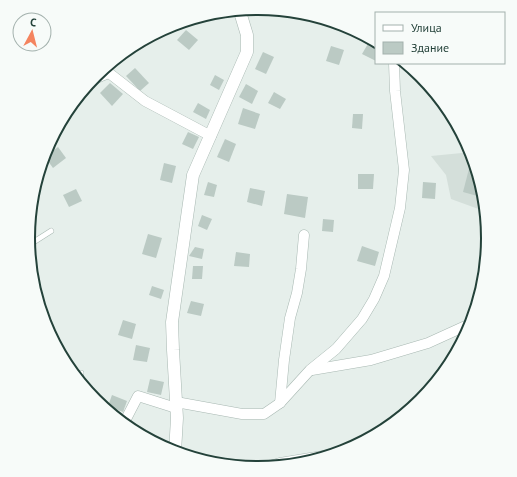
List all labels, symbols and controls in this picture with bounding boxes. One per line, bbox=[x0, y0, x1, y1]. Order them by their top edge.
north arrow bbox=[12, 12, 52, 52]
legend bbox=[375, 12, 505, 64]
text: С bbox=[29, 15, 37, 29]
text: Улица bbox=[411, 20, 442, 35]
text: Здание bbox=[411, 40, 449, 55]

